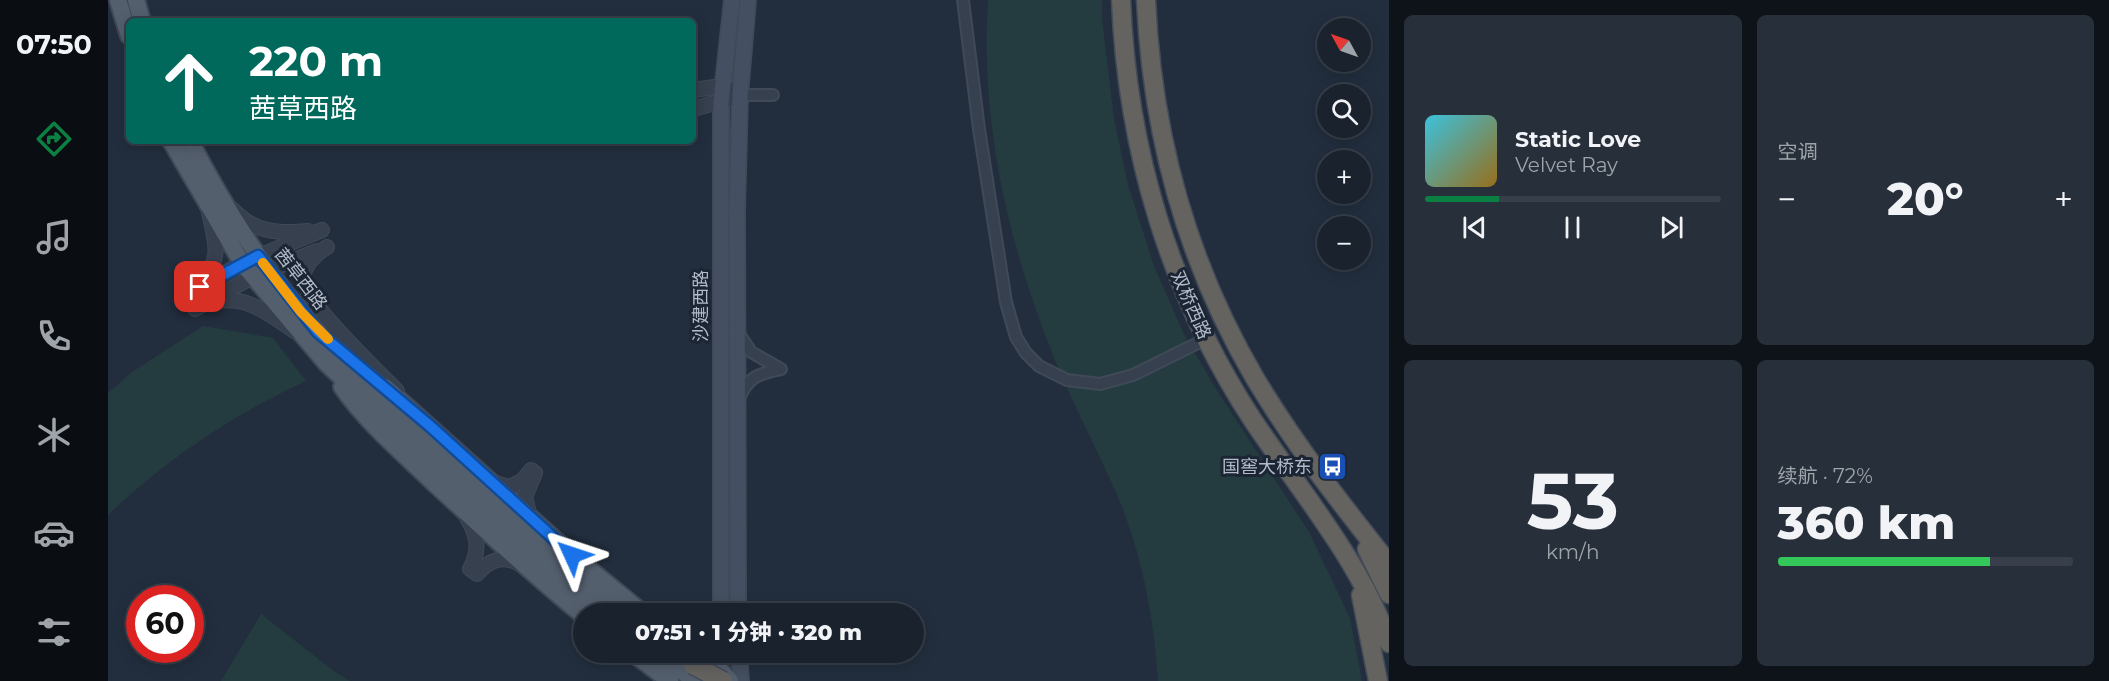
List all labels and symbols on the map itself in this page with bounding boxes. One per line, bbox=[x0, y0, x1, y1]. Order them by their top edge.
north arrow bbox=[1317, 18, 1371, 72]
street label: 茜草西路 bbox=[270, 244, 332, 314]
pin bbox=[174, 261, 225, 312]
street label: 双桥西路 bbox=[1166, 268, 1216, 342]
street label: 沙建西路 bbox=[690, 270, 712, 342]
bus stop icon: 国窖大桥东 bbox=[1317, 451, 1349, 483]
place label: 国窖大桥东 bbox=[1222, 456, 1312, 478]
position arrow bbox=[540, 523, 604, 587]
speed limit sign: 60 bbox=[126, 585, 204, 663]

